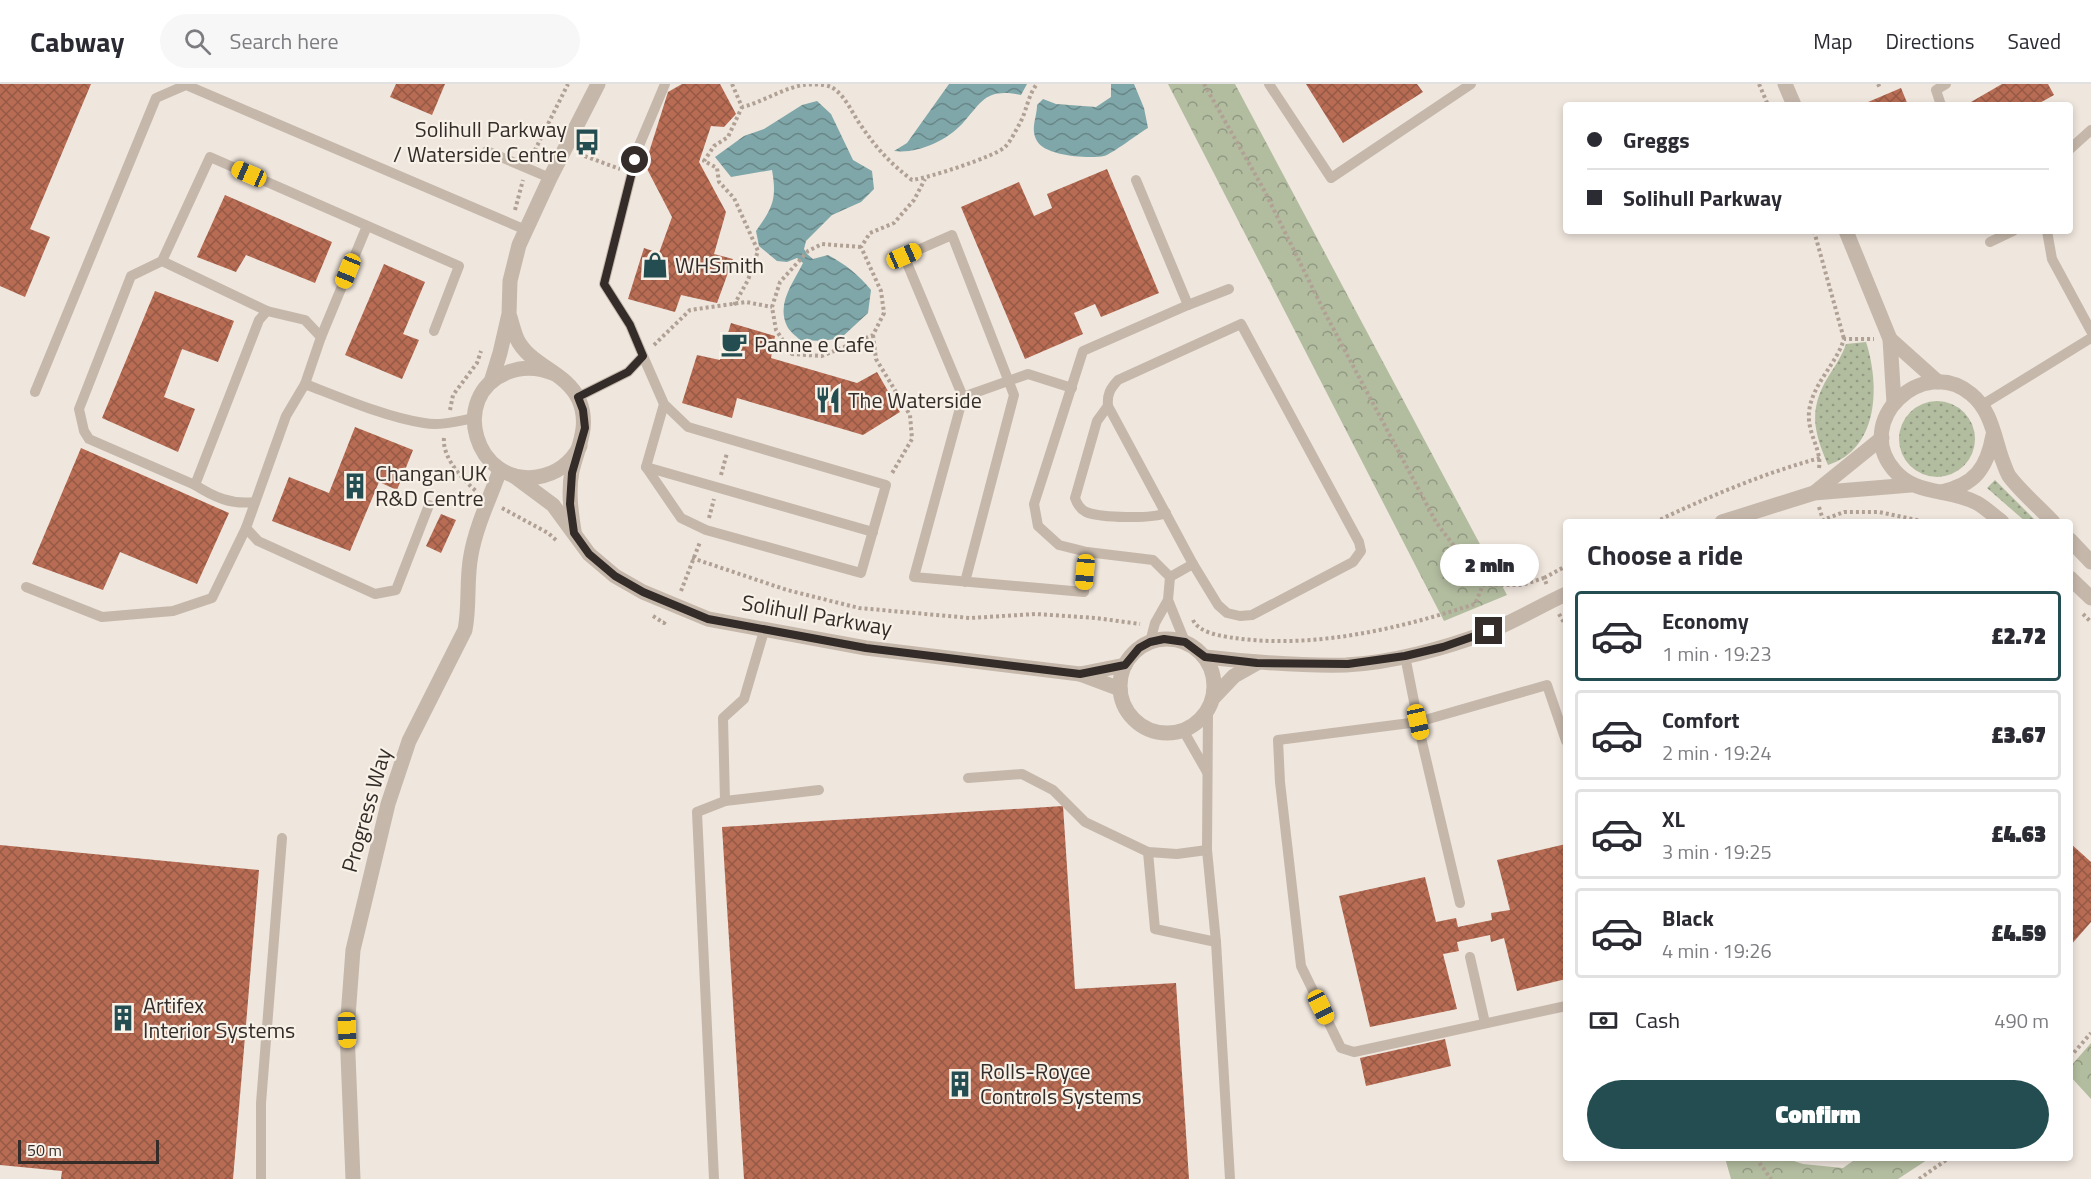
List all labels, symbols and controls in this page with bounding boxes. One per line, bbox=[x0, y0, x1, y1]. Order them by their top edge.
search box bbox=[160, 14, 580, 68]
text: Cabway bbox=[30, 20, 124, 63]
text: Search here bbox=[229, 24, 339, 58]
icon: search bbox=[181, 25, 214, 58]
text: Map bbox=[1813, 25, 1853, 57]
text: Directions bbox=[1886, 25, 1975, 57]
text: Saved bbox=[2008, 25, 2061, 57]
place label: Solihull Parkway / Waterside Centre bbox=[393, 112, 567, 171]
text: Greggs bbox=[1623, 123, 1690, 157]
bus stop icon: Solihull Parkway / Waterside Centre bbox=[572, 127, 602, 157]
route start bbox=[621, 146, 648, 173]
car bbox=[229, 158, 269, 190]
text: Solihull Parkway bbox=[1623, 181, 1782, 215]
car bbox=[884, 240, 924, 272]
place label: WHSmith bbox=[675, 248, 764, 282]
shop icon: WHSmith bbox=[640, 250, 670, 280]
car bbox=[333, 251, 363, 291]
place label: Panne e Cafe bbox=[754, 327, 875, 361]
cafe icon: Panne e Cafe bbox=[719, 329, 749, 359]
place label: The Waterside bbox=[848, 383, 982, 417]
restaurant icon: The Waterside bbox=[813, 385, 843, 415]
place label: Changan UK R&D Centre bbox=[375, 456, 488, 515]
building icon: Changan UK R&D Centre bbox=[340, 471, 370, 501]
text: Choose a ride bbox=[1587, 534, 1743, 575]
callout: 2 min bbox=[1440, 544, 1538, 586]
text: 2 min bbox=[1465, 549, 1514, 580]
car bbox=[1074, 553, 1096, 591]
street label: Solihull Parkway bbox=[739, 585, 895, 645]
text: Economy bbox=[1662, 604, 1749, 638]
icon: car bbox=[1590, 609, 1644, 663]
route end bbox=[1475, 617, 1502, 644]
text: £2.72 bbox=[1991, 619, 2046, 653]
text: 1 min · 19:23 bbox=[1662, 638, 1772, 669]
car bbox=[1405, 702, 1431, 742]
text: Comfort bbox=[1662, 703, 1740, 737]
icon: car bbox=[1590, 708, 1644, 762]
text: £3.67 bbox=[1991, 718, 2046, 752]
text: 2 min · 19:24 bbox=[1662, 737, 1772, 768]
street label: Progress Way bbox=[332, 744, 400, 876]
text: XL bbox=[1662, 802, 1685, 836]
icon: car bbox=[1590, 807, 1644, 861]
text: £4.63 bbox=[1991, 817, 2046, 851]
text: 3 min · 19:25 bbox=[1662, 836, 1772, 867]
text: Black bbox=[1662, 901, 1714, 935]
icon: car bbox=[1590, 906, 1644, 960]
text: £4.59 bbox=[1991, 916, 2046, 950]
text: 4 min · 19:26 bbox=[1662, 935, 1772, 966]
car bbox=[1305, 987, 1337, 1027]
place label: Artifex Interior Systems bbox=[143, 988, 295, 1047]
building icon: Artifex Interior Systems bbox=[108, 1003, 138, 1033]
text: Cash bbox=[1635, 1003, 1680, 1037]
icon: cash bbox=[1587, 1004, 1620, 1037]
text: 490 m bbox=[1994, 1005, 2049, 1036]
car bbox=[337, 1012, 357, 1048]
place label: Rolls-Royce Controls Systems bbox=[980, 1054, 1142, 1113]
building icon: Rolls-Royce Controls Systems bbox=[945, 1069, 975, 1099]
button: Confirm bbox=[1587, 1080, 2049, 1149]
scale bar bbox=[18, 1137, 159, 1164]
text: 50 m bbox=[27, 1138, 62, 1162]

